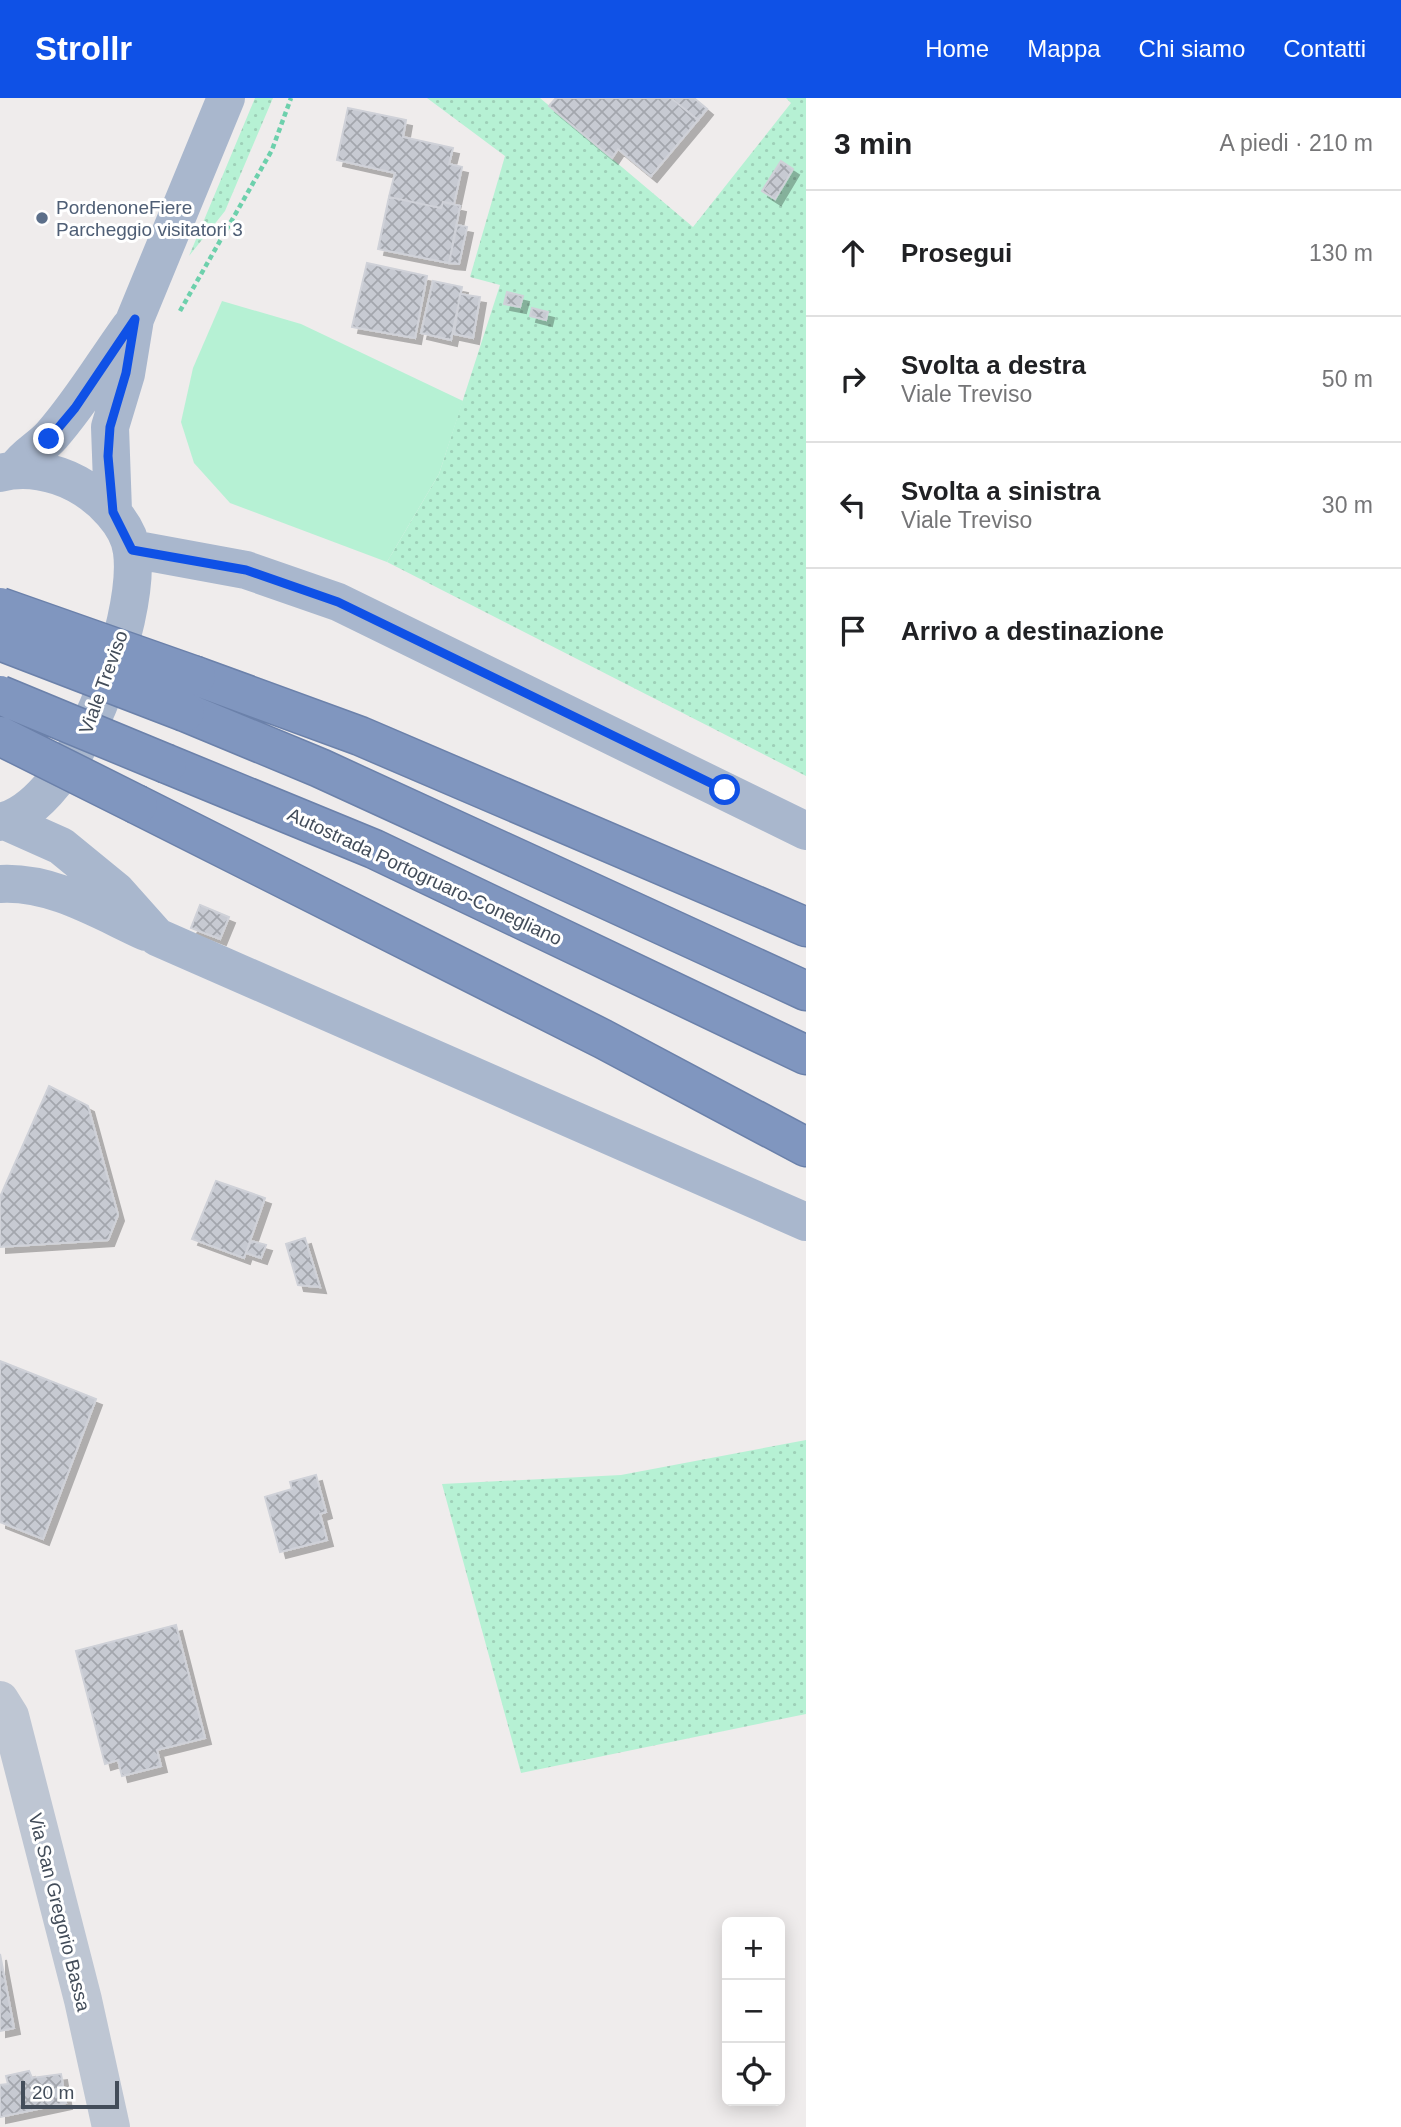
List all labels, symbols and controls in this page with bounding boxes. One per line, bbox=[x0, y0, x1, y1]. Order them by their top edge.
text: Strollr bbox=[35, 30, 132, 67]
text: Home bbox=[925, 35, 989, 62]
text: Mappa bbox=[1027, 35, 1101, 62]
text: Chi siamo bbox=[1139, 35, 1245, 62]
text: Contatti bbox=[1283, 35, 1366, 62]
text: 3 min bbox=[834, 127, 912, 160]
text: A piedi · 210 m bbox=[1220, 130, 1373, 156]
place label: PordenoneFiere Parcheggio visitatori 3 bbox=[56, 197, 243, 240]
marker: PordenoneFiere Parcheggio visitatori 3 bbox=[34, 210, 50, 226]
icon: ahead bbox=[834, 234, 872, 272]
text: Prosegui bbox=[901, 238, 1012, 268]
text: 130 m bbox=[1309, 240, 1373, 266]
text: Svolta a destra bbox=[901, 350, 1086, 380]
icon: right bbox=[834, 360, 872, 398]
text: 50 m bbox=[1322, 366, 1373, 392]
text: Viale Treviso bbox=[901, 381, 1032, 407]
route end bbox=[33, 423, 64, 454]
text: Svolta a sinistra bbox=[901, 476, 1100, 506]
icon: left bbox=[834, 486, 872, 524]
text: 30 m bbox=[1322, 492, 1373, 518]
text: Viale Treviso bbox=[901, 507, 1032, 533]
icon: arrive bbox=[834, 612, 872, 650]
text: Arrivo a destinazione bbox=[901, 616, 1164, 646]
street label: Viale Treviso bbox=[75, 628, 132, 737]
route start bbox=[709, 774, 740, 805]
street label: Autostrada Portogruaro-Conegliano bbox=[284, 804, 565, 949]
street label: Via San Gregorio Bassa bbox=[25, 1811, 94, 2014]
map controls bbox=[722, 1917, 785, 2106]
button: + bbox=[722, 1917, 785, 1980]
button: − bbox=[722, 1980, 785, 2043]
button: locate bbox=[722, 2043, 785, 2106]
scale bar bbox=[21, 2078, 119, 2110]
text: 20 m bbox=[32, 2082, 74, 2103]

